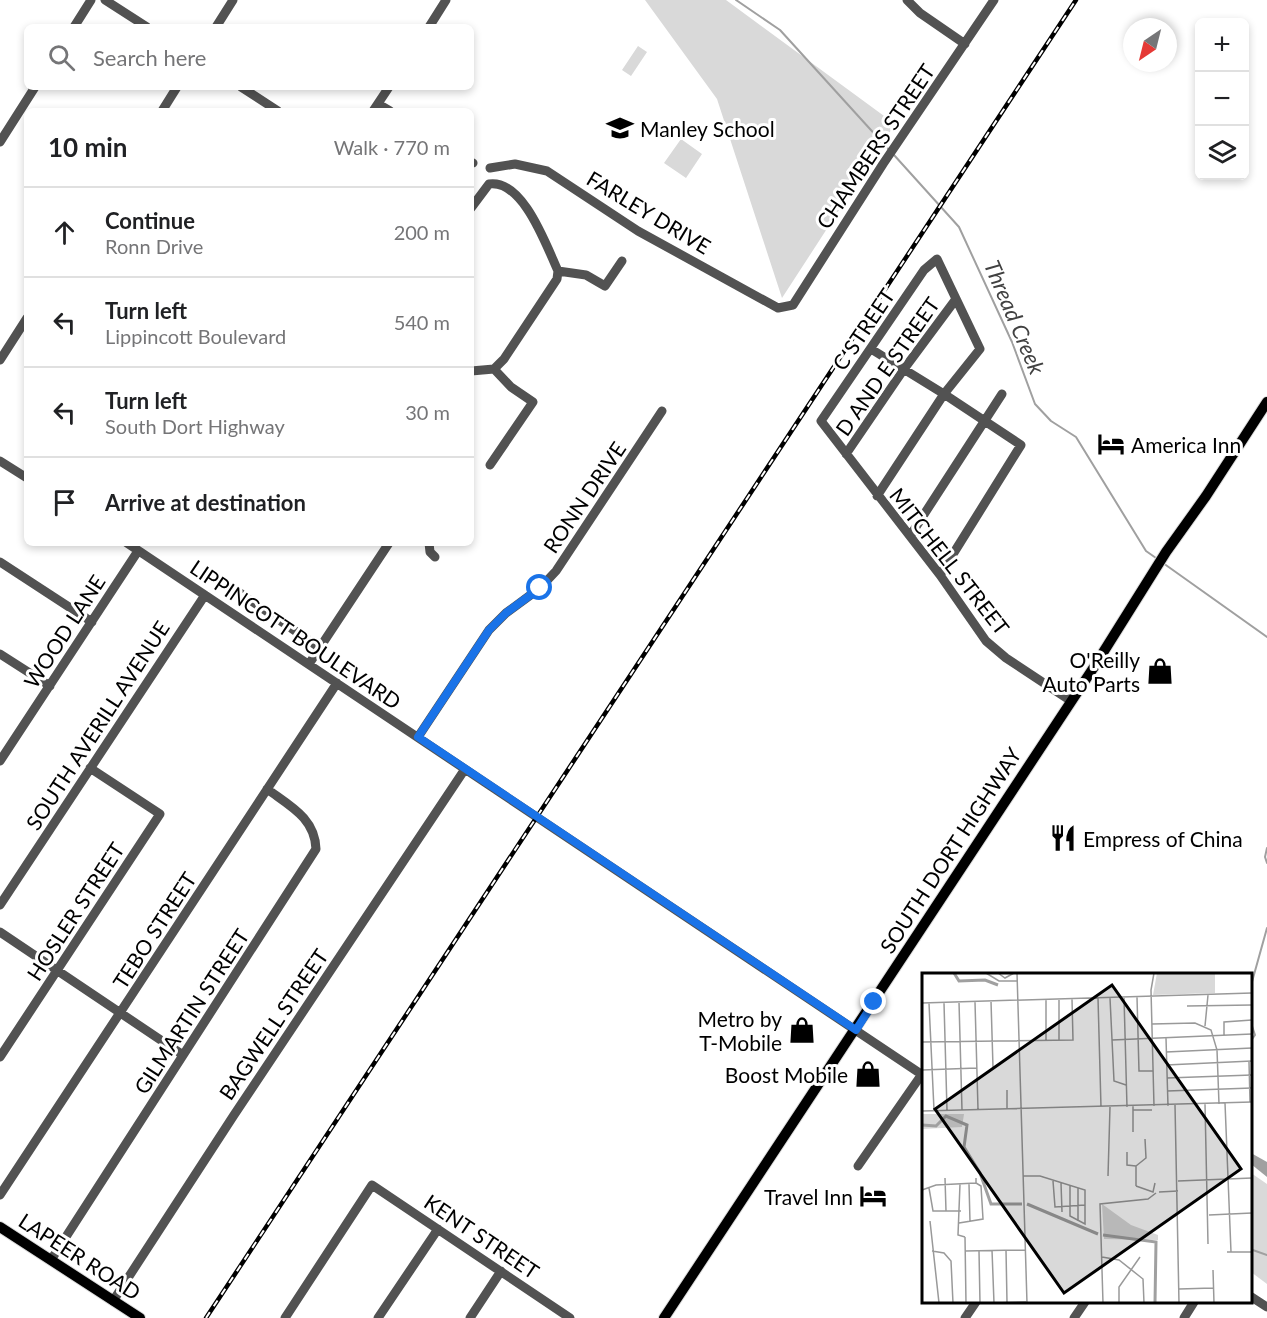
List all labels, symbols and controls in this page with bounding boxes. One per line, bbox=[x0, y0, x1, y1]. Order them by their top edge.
north arrow bbox=[1123, 18, 1177, 72]
map controls bbox=[1195, 18, 1249, 180]
button: + bbox=[1195, 18, 1249, 72]
search box bbox=[24, 24, 474, 90]
icon: search bbox=[45, 41, 78, 74]
text: Search here bbox=[93, 44, 206, 71]
street label: CHAMBERS STREET bbox=[811, 59, 940, 233]
button: − bbox=[1195, 72, 1249, 126]
school or university icon: Manley School bbox=[605, 113, 635, 143]
place label: Manley School bbox=[640, 116, 775, 141]
button: layers bbox=[1195, 126, 1249, 180]
text: 10 min bbox=[48, 131, 128, 163]
text: Walk · 770 m bbox=[334, 135, 450, 159]
street label: FARLEY DRIVE bbox=[583, 165, 715, 259]
text: Continue bbox=[105, 207, 195, 234]
icon: ahead bbox=[48, 216, 81, 249]
text: 200 m bbox=[394, 220, 450, 244]
text: Ronn Drive bbox=[105, 234, 203, 258]
water label: Thread Creek bbox=[979, 256, 1051, 379]
street label: C STREET bbox=[827, 283, 900, 375]
street label: D AND E STREET bbox=[830, 291, 944, 440]
text: Turn left bbox=[105, 297, 187, 324]
icon: left bbox=[48, 306, 81, 339]
text: 540 m bbox=[394, 310, 450, 334]
text: Lippincott Boulevard bbox=[105, 324, 286, 348]
text: Turn left bbox=[105, 387, 187, 414]
icon: left bbox=[48, 396, 81, 429]
text: 30 m bbox=[405, 400, 450, 424]
text: South Dort Highway bbox=[105, 414, 285, 438]
hotel icon: America Inn bbox=[1096, 429, 1126, 459]
place label: America Inn bbox=[1131, 432, 1241, 457]
street label: RONN DRIVE bbox=[538, 437, 630, 557]
street label: MITCHELL STREET bbox=[885, 483, 1015, 640]
icon: arrive bbox=[48, 486, 81, 519]
text: Arrive at destination bbox=[105, 489, 306, 516]
street label: LIPPINCOTT BOULEVARD bbox=[186, 554, 406, 714]
street label: WOOD LANE bbox=[18, 570, 110, 692]
route start bbox=[526, 574, 552, 600]
street label: SOUTH AVERILL AVENUE bbox=[20, 616, 174, 834]
place label: O'Reilly Auto Parts bbox=[1043, 647, 1140, 696]
shop icon: O'Reilly Auto Parts bbox=[1145, 656, 1175, 686]
street label: SOUTH DORT HIGHWAY bbox=[874, 742, 1026, 957]
restaurant icon: Empress of China bbox=[1048, 823, 1078, 853]
place label: Empress of China bbox=[1083, 826, 1243, 851]
street label: HOSLER STREET bbox=[21, 837, 129, 985]
street label: TEBO STREET bbox=[107, 867, 201, 993]
street label: GILMARTIN STREET bbox=[128, 923, 254, 1098]
street label: BAGWELL STREET bbox=[213, 943, 333, 1104]
inset map bbox=[922, 973, 1252, 1303]
route end bbox=[860, 988, 886, 1014]
place label: Metro by T-Mobile bbox=[697, 1006, 782, 1055]
shop icon: Metro by T-Mobile bbox=[787, 1015, 817, 1045]
shop icon: Boost Mobile bbox=[853, 1059, 883, 1089]
place label: Boost Mobile bbox=[725, 1062, 848, 1087]
hotel icon: Travel Inn bbox=[858, 1181, 888, 1211]
place label: Travel Inn bbox=[764, 1184, 853, 1209]
street label: KENT STREET bbox=[420, 1188, 545, 1284]
street label: LAPEER ROAD bbox=[14, 1207, 146, 1305]

